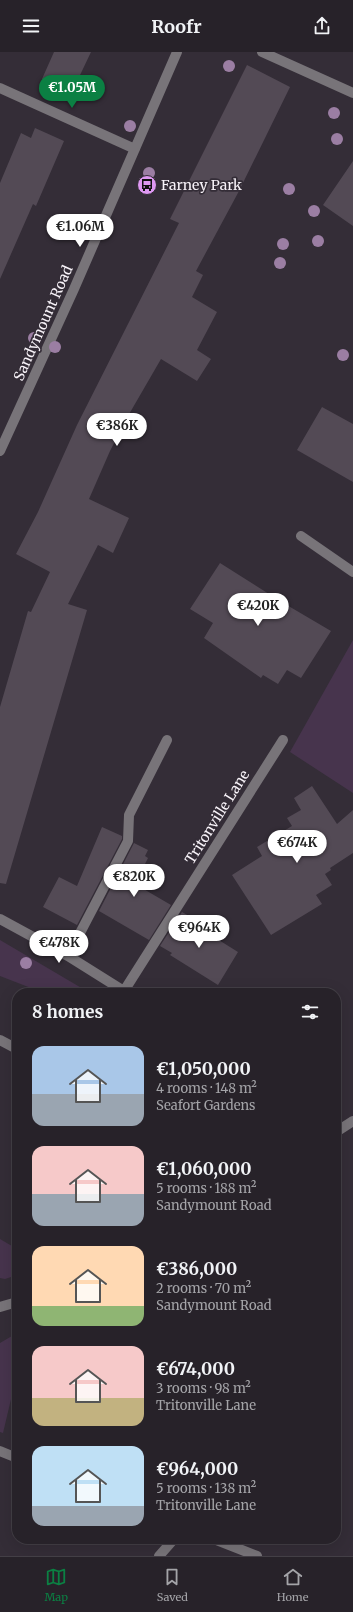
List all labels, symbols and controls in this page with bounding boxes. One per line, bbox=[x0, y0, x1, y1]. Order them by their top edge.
icon: menu bbox=[20, 15, 42, 37]
text: Roofr bbox=[151, 15, 202, 38]
icon: share bbox=[311, 15, 333, 37]
pin: €1.05M bbox=[39, 75, 105, 109]
text: €1.05M bbox=[48, 79, 96, 96]
bus stop icon: Farney Park bbox=[136, 174, 158, 196]
place label: Farney Park bbox=[161, 176, 242, 194]
pin: €1.06M bbox=[47, 214, 113, 248]
text: €1.06M bbox=[56, 218, 104, 235]
street label: Sandymount Road bbox=[9, 262, 77, 384]
pin: €386K bbox=[89, 413, 145, 447]
text: €386K bbox=[96, 417, 138, 434]
pin: €420K bbox=[230, 593, 286, 627]
text: €420K bbox=[237, 597, 279, 614]
street label: Tritonville Lane bbox=[181, 767, 253, 867]
pin: €674K bbox=[269, 830, 325, 864]
text: €674K bbox=[277, 834, 317, 851]
pin: €820K bbox=[106, 864, 162, 898]
text: €820K bbox=[113, 868, 155, 885]
pin: €964K bbox=[171, 915, 227, 949]
text: €964K bbox=[177, 919, 221, 936]
pin: €478K bbox=[31, 930, 87, 964]
text: €478K bbox=[38, 934, 80, 951]
text: 8 homes bbox=[32, 1001, 103, 1023]
icon: filters bbox=[299, 1001, 321, 1023]
text: €1,050,000 bbox=[156, 1058, 251, 1080]
icon: home bbox=[64, 1062, 112, 1110]
text: 4 rooms · 148 m² bbox=[156, 1080, 257, 1097]
text: Seafort Gardens bbox=[156, 1097, 255, 1114]
text: €1,060,000 bbox=[156, 1158, 252, 1180]
icon: home bbox=[64, 1162, 112, 1210]
text: 5 rooms · 188 m² bbox=[156, 1180, 256, 1197]
text: Sandymount Road bbox=[156, 1197, 272, 1214]
text: €386,000 bbox=[156, 1258, 237, 1280]
icon: home bbox=[64, 1262, 112, 1310]
text: 2 rooms · 70 m² bbox=[156, 1280, 251, 1297]
text: Sandymount Road bbox=[156, 1297, 272, 1314]
text: €674,000 bbox=[156, 1358, 235, 1380]
icon: home bbox=[64, 1362, 112, 1410]
text: 3 rooms · 98 m² bbox=[156, 1380, 251, 1397]
text: Tritonville Lane bbox=[156, 1397, 256, 1414]
text: €964,000 bbox=[156, 1458, 238, 1480]
icon: home bbox=[64, 1462, 112, 1510]
text: 5 rooms · 138 m² bbox=[156, 1480, 256, 1497]
text: Tritonville Lane bbox=[156, 1497, 256, 1514]
tab: Map bbox=[44, 1566, 68, 1604]
tab: Saved bbox=[157, 1566, 188, 1604]
tab: Home bbox=[277, 1566, 309, 1604]

